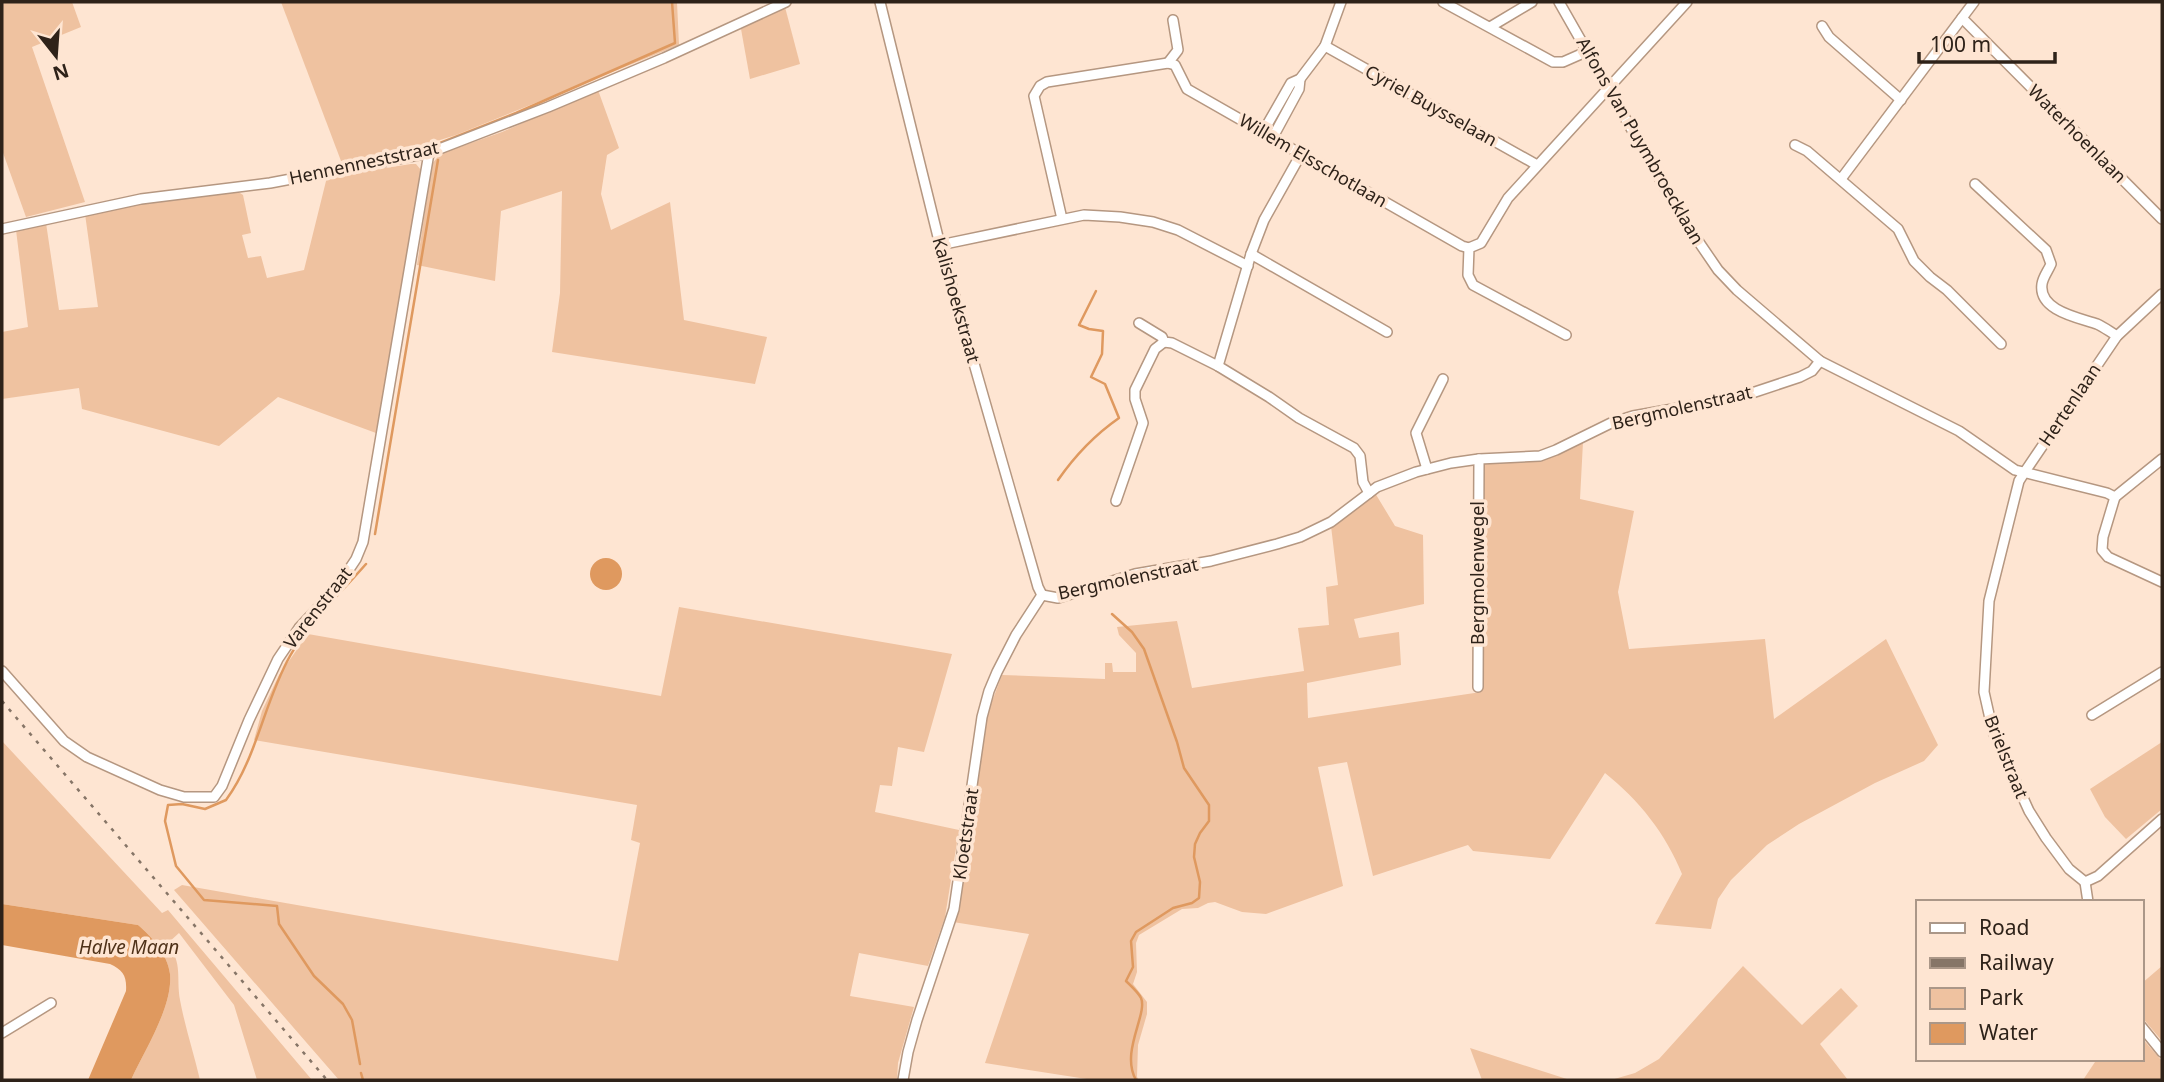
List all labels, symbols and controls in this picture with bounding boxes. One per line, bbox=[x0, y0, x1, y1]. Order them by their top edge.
north arrow bbox=[21, 21, 91, 91]
scale bar bbox=[1919, 21, 2056, 65]
text: 100 m bbox=[1930, 30, 1991, 58]
street label: Alfons Van Puymbroecklaan bbox=[1572, 33, 1710, 248]
text: N bbox=[50, 58, 72, 87]
street label: Cyriel Buysselaan bbox=[1361, 59, 1502, 151]
street label: Waterhoenlaan bbox=[2023, 79, 2132, 188]
street label: Willem Elsschotlaan bbox=[1235, 108, 1392, 212]
street label: Hennenneststraat bbox=[287, 134, 441, 190]
street label: Kalishoekstraat bbox=[928, 234, 987, 366]
street label: Hertenlaan bbox=[2033, 358, 2106, 450]
street label: Bergmolenstraat bbox=[1610, 379, 1754, 435]
street label: Bergmolenwegel bbox=[1465, 501, 1489, 645]
street label: Bergmolenstraat bbox=[1056, 551, 1201, 605]
street label: Varenstraat bbox=[278, 561, 357, 653]
street label: Brielstraat bbox=[1979, 712, 2035, 802]
street label: Kloetstraat bbox=[947, 786, 983, 881]
legend bbox=[1916, 900, 2143, 1061]
text: Road bbox=[1979, 913, 2029, 941]
water label: Halve Maan bbox=[79, 934, 179, 960]
text: Railway bbox=[1979, 948, 2054, 976]
text: Park bbox=[1979, 983, 2024, 1011]
text: Water bbox=[1979, 1018, 2038, 1046]

